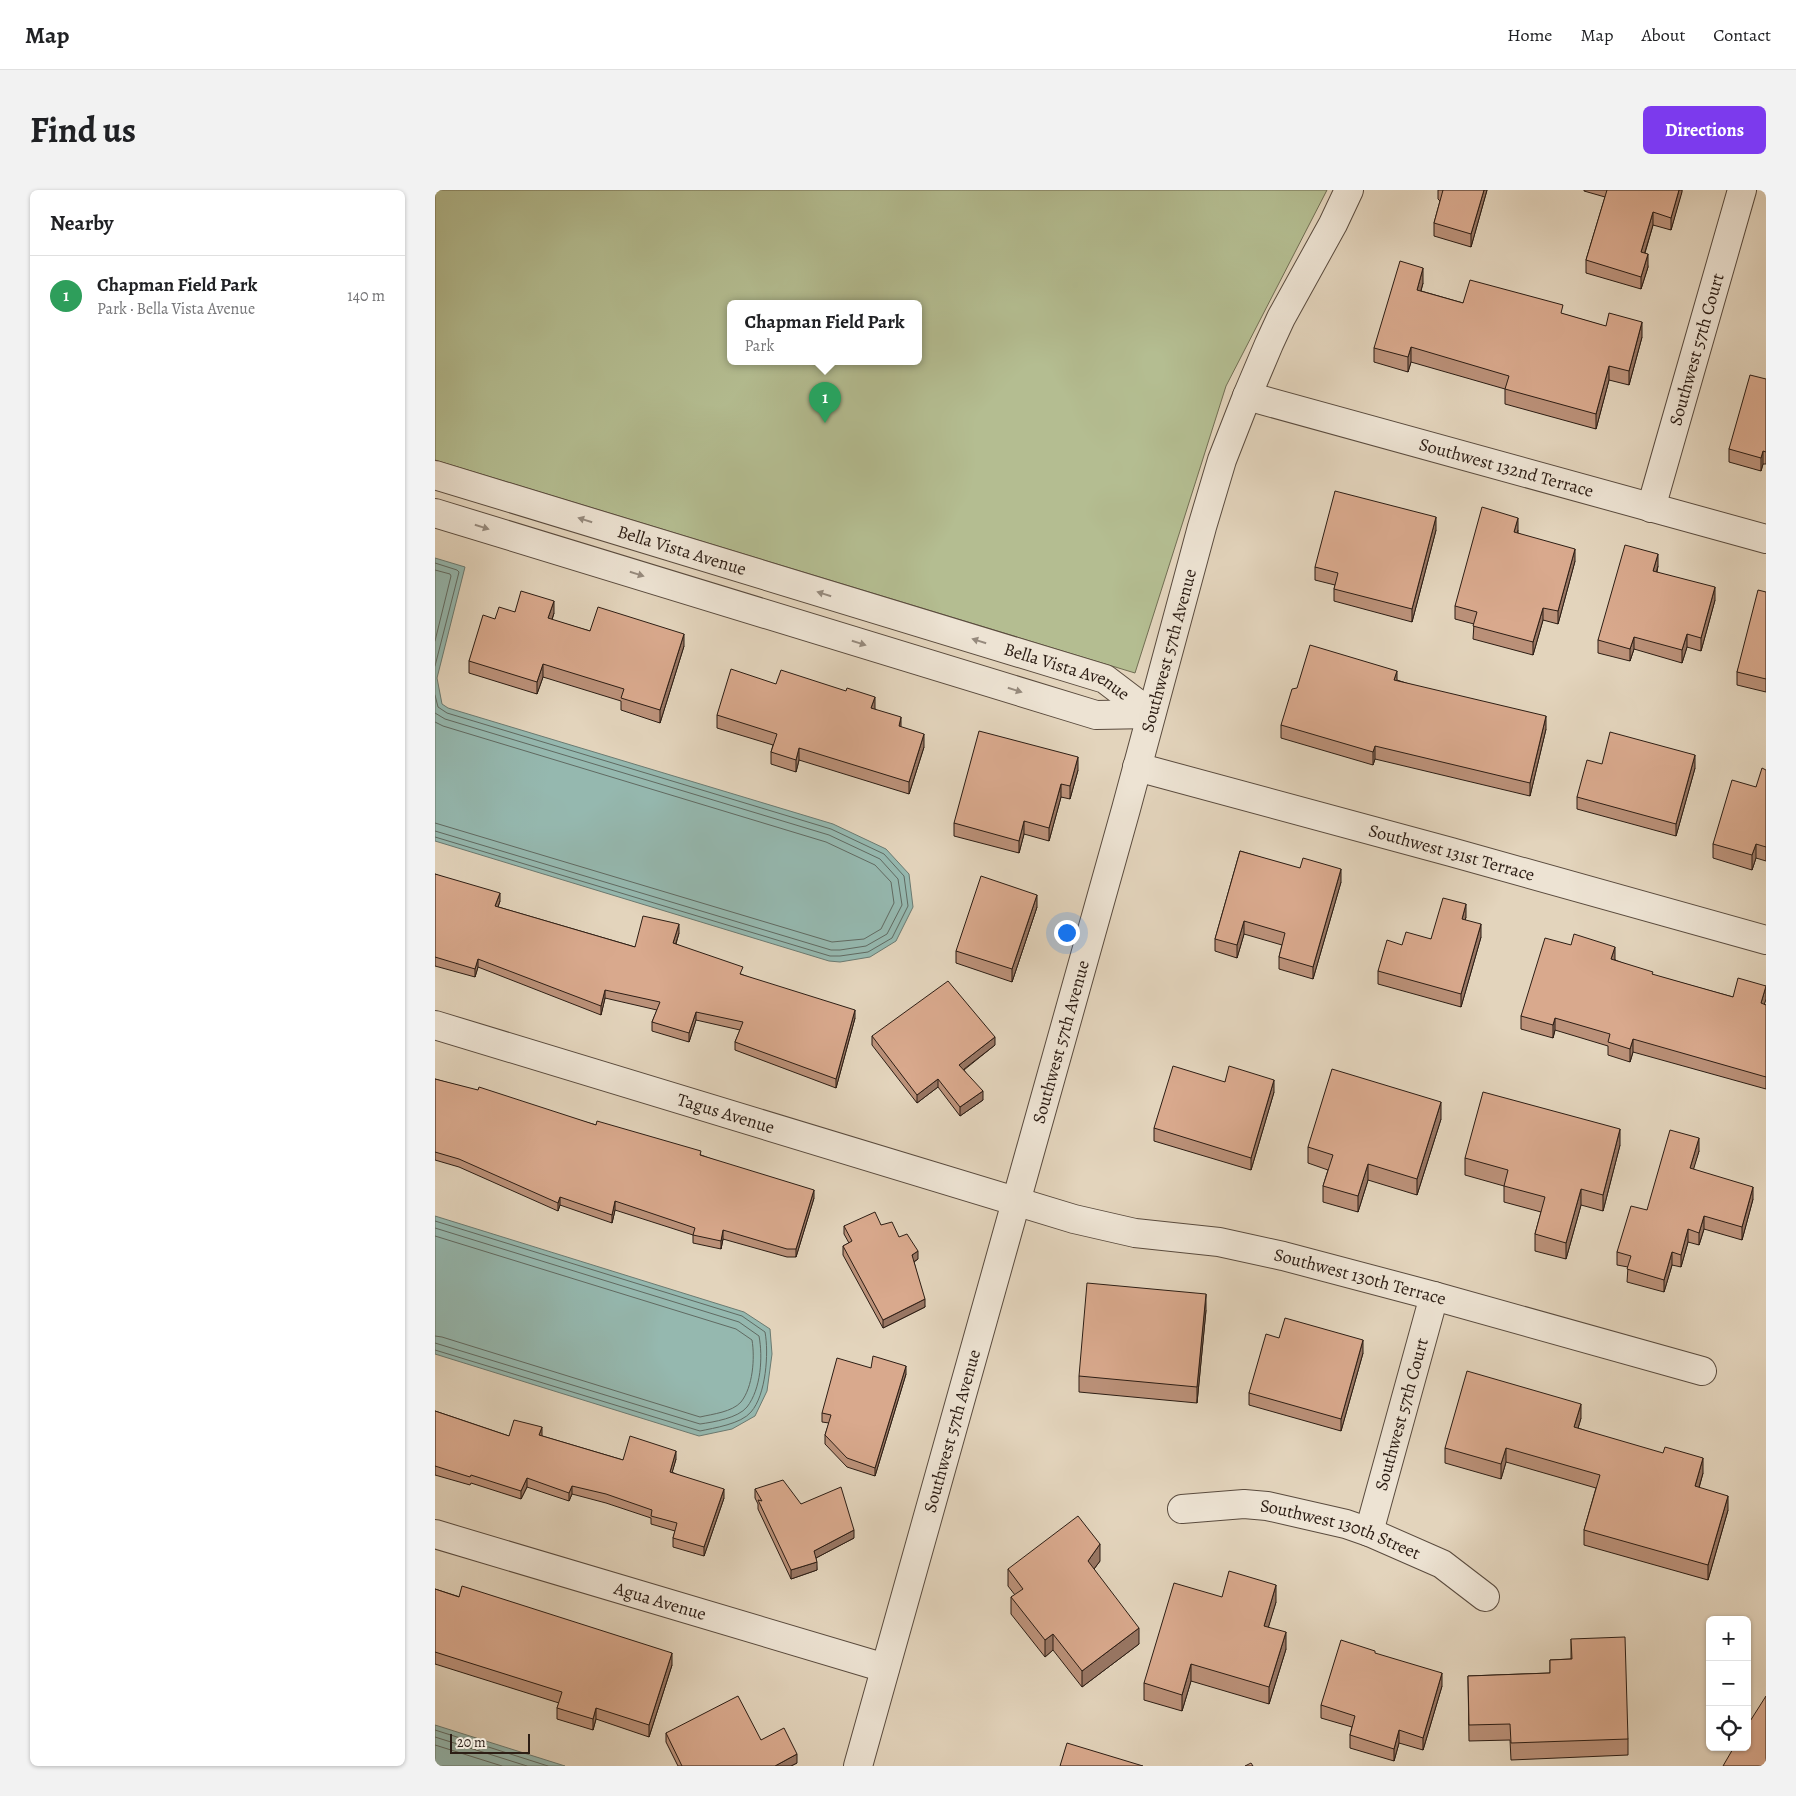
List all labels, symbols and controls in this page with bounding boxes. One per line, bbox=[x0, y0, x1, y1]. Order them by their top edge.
text: Map bbox=[25, 19, 69, 51]
text: Home bbox=[1507, 23, 1552, 47]
text: Map bbox=[1580, 23, 1613, 47]
text: About bbox=[1641, 23, 1685, 47]
text: Contact bbox=[1713, 23, 1771, 47]
text: Find us bbox=[30, 106, 136, 154]
button: Directions bbox=[1643, 106, 1766, 154]
text: Nearby bbox=[50, 209, 113, 237]
street label: Southwest 57th Court bbox=[1663, 270, 1730, 428]
text: Chapman Field Park bbox=[97, 272, 257, 298]
text: 1 bbox=[63, 285, 69, 307]
text: 140 m bbox=[347, 285, 385, 307]
text: Park · Bella Vista Avenue bbox=[97, 298, 255, 320]
popup bbox=[727, 300, 922, 365]
text: Chapman Field Park bbox=[744, 309, 905, 335]
text: Park bbox=[744, 335, 774, 357]
pin: 1 bbox=[809, 382, 841, 423]
street label: Southwest 132nd Terrace bbox=[1416, 432, 1596, 503]
one-way arrow bbox=[577, 516, 592, 524]
street label: Bella Vista Avenue bbox=[614, 519, 749, 581]
one-way arrow bbox=[474, 523, 489, 531]
street label: Southwest 57th Avenue bbox=[1135, 566, 1202, 735]
one-way arrow bbox=[630, 571, 645, 579]
one-way arrow bbox=[816, 589, 831, 597]
one-way arrow bbox=[972, 637, 987, 644]
street label: Bella Vista Avenue bbox=[1001, 637, 1135, 706]
one-way arrow bbox=[852, 639, 867, 647]
one-way arrow bbox=[1007, 687, 1022, 695]
street label: Southwest 131st Terrace bbox=[1366, 818, 1537, 887]
your location bbox=[1054, 920, 1080, 946]
street label: Southwest 57th Avenue bbox=[1027, 957, 1095, 1126]
street label: Tagus Avenue bbox=[674, 1087, 778, 1139]
street label: Southwest 130th Terrace bbox=[1272, 1242, 1449, 1311]
street label: Southwest 57th Court bbox=[1369, 1335, 1434, 1493]
street label: Southwest 57th Avenue bbox=[918, 1347, 986, 1515]
street label: Southwest 130th Street bbox=[1259, 1493, 1424, 1565]
street label: Agua Avenue bbox=[610, 1576, 709, 1626]
map controls bbox=[1706, 1616, 1751, 1751]
button: + bbox=[1706, 1616, 1751, 1661]
button: − bbox=[1706, 1661, 1751, 1706]
button: locate bbox=[1706, 1706, 1751, 1751]
scale bar bbox=[450, 1731, 530, 1754]
text: 20 m bbox=[457, 1733, 486, 1752]

